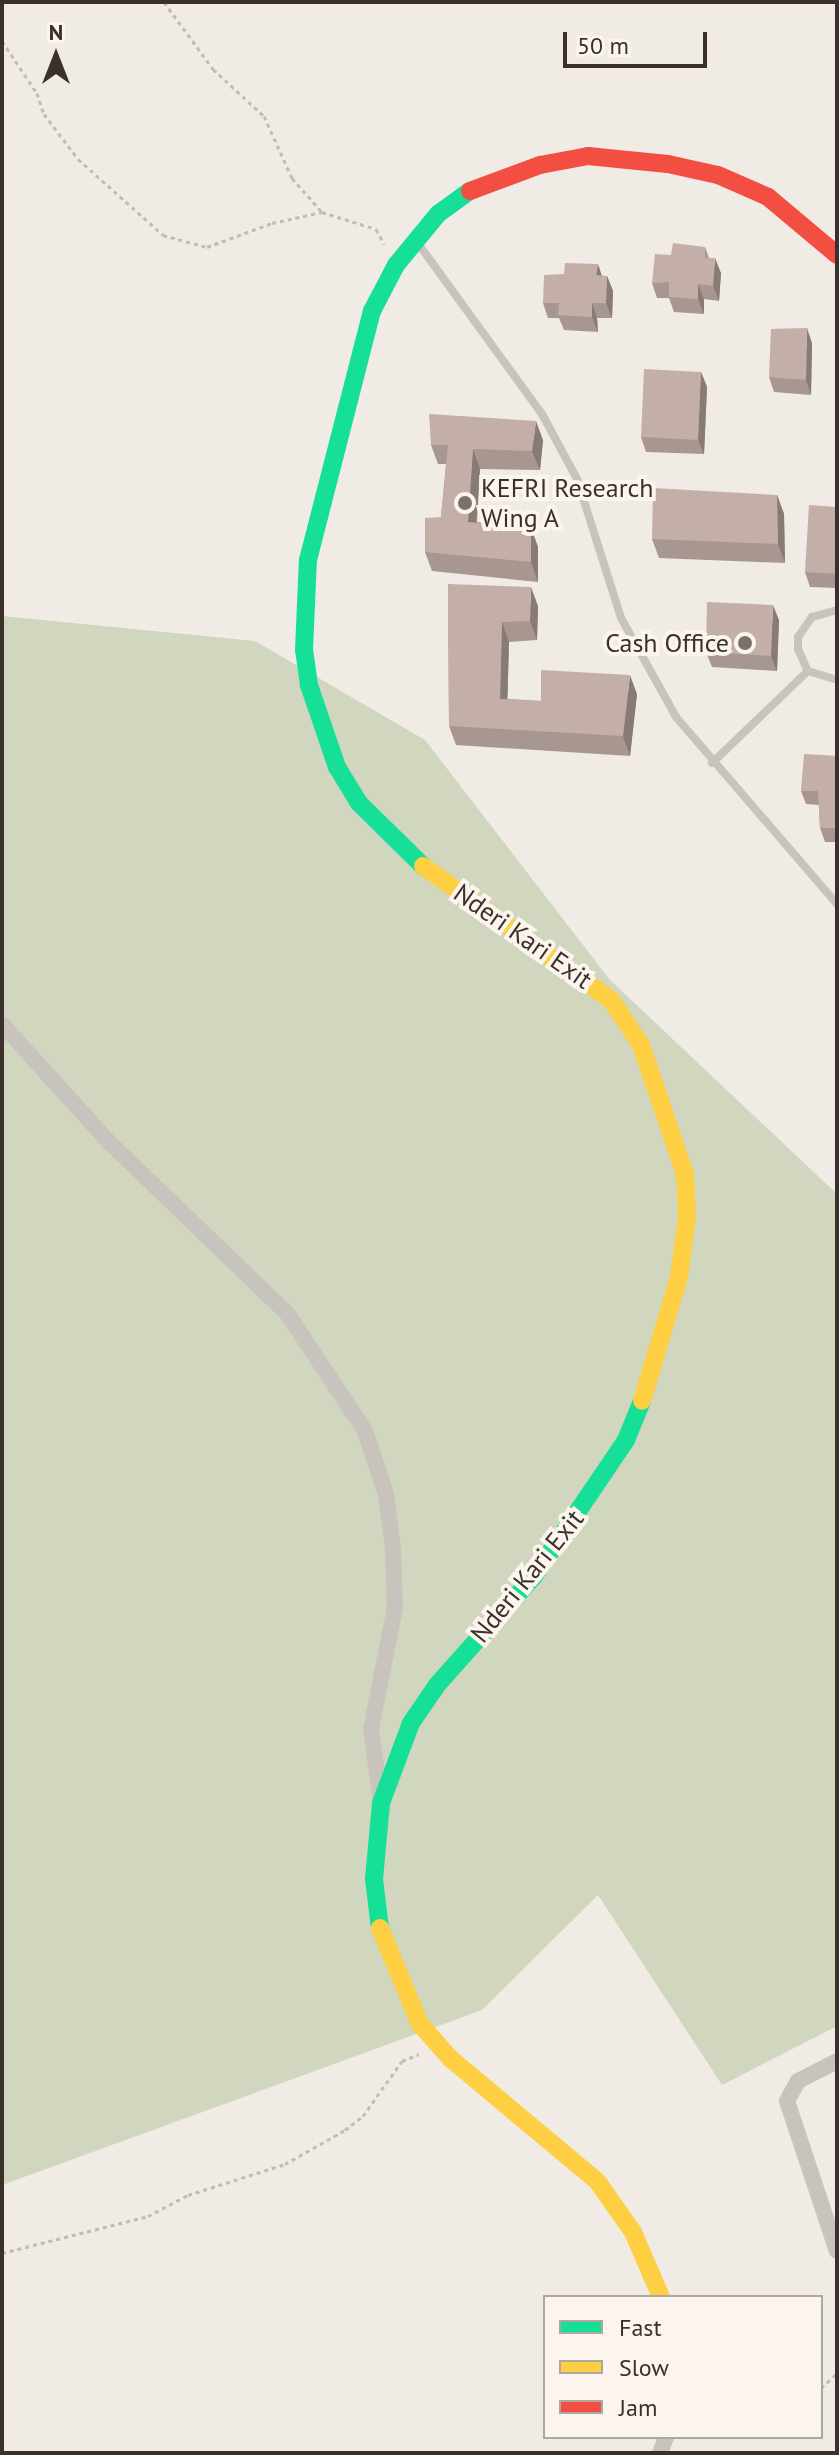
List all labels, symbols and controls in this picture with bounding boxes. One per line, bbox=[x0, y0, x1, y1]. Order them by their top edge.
north arrow bbox=[16, 16, 96, 96]
scale bar bbox=[567, 16, 711, 66]
text: N bbox=[49, 18, 63, 46]
text: 50 m bbox=[577, 30, 629, 61]
place label: KEFRI Research Wing A bbox=[481, 472, 653, 534]
marker: KEFRI Research Wing A bbox=[456, 494, 474, 512]
place label: Cash Office bbox=[605, 627, 729, 659]
marker: Cash Office bbox=[736, 634, 754, 652]
street label: Nderi Kari Exit bbox=[448, 877, 598, 995]
street label: Nderi Kari Exit bbox=[464, 1503, 590, 1649]
legend bbox=[543, 2295, 823, 2439]
text: Fast bbox=[619, 2312, 662, 2343]
text: Slow bbox=[619, 2352, 669, 2383]
text: Jam bbox=[619, 2392, 657, 2423]

